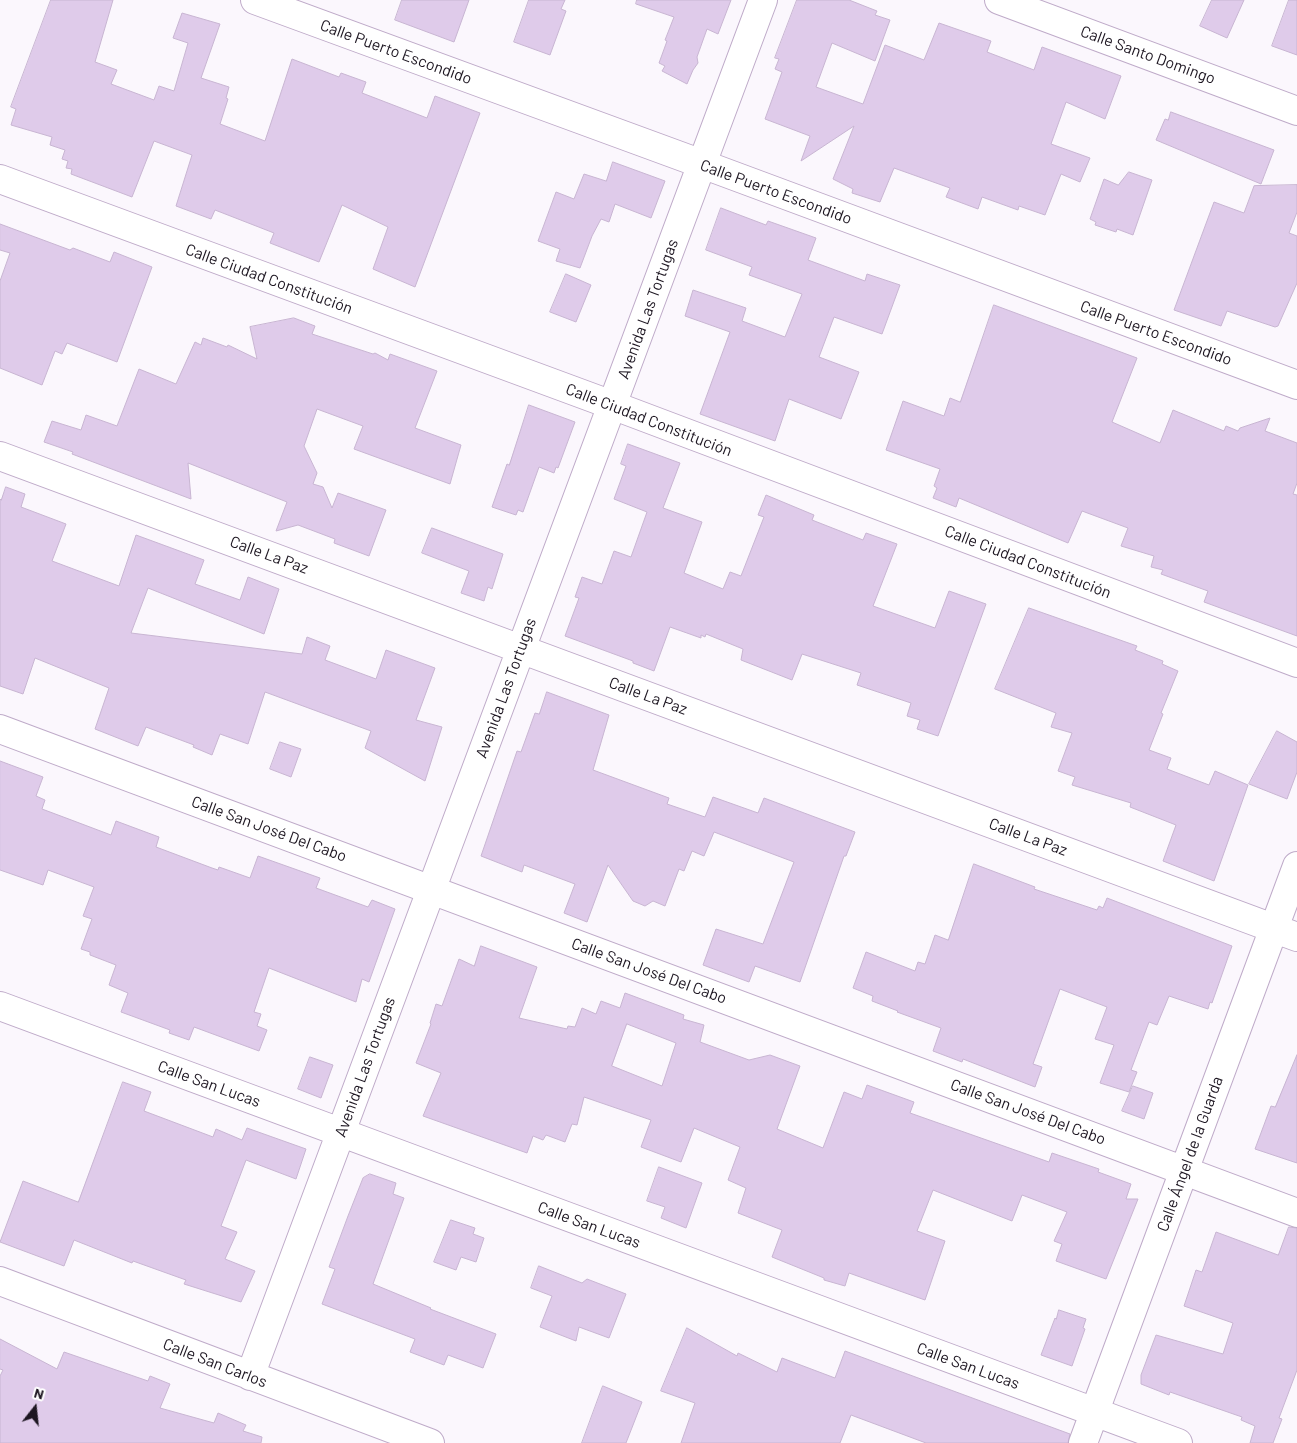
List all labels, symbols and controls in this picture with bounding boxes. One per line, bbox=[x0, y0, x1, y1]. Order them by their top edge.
street label: Calle Puerto Escondido bbox=[317, 16, 475, 88]
street label: Calle Santo Domingo bbox=[1078, 22, 1218, 88]
street label: Calle Puerto Escondido bbox=[697, 156, 855, 228]
street label: Avenida Las Tortugas bbox=[614, 236, 682, 382]
street label: Calle Ciudad Constitución bbox=[183, 240, 355, 318]
street label: Calle Puerto Escondido bbox=[1077, 297, 1235, 369]
street label: Calle Ciudad Constitución bbox=[563, 379, 735, 461]
street label: Calle Ciudad Constitución bbox=[942, 521, 1114, 603]
street label: Calle La Paz bbox=[227, 532, 311, 578]
street label: Avenida Las Tortugas bbox=[472, 615, 540, 761]
street label: Calle La Paz bbox=[606, 673, 690, 719]
street label: Calle San José Del Cabo bbox=[189, 792, 349, 866]
street label: Calle La Paz bbox=[986, 814, 1070, 860]
street label: Calle San José Del Cabo bbox=[569, 934, 729, 1008]
street label: Avenida Las Tortugas bbox=[331, 994, 399, 1140]
street label: Calle San Lucas bbox=[155, 1057, 263, 1111]
street label: Calle Ángel de la Guarda bbox=[1153, 1074, 1227, 1234]
street label: Calle San José Del Cabo bbox=[948, 1075, 1108, 1149]
street label: Calle San Lucas bbox=[535, 1198, 643, 1252]
street label: Calle San Carlos bbox=[160, 1334, 270, 1392]
street label: Calle San Lucas bbox=[914, 1339, 1022, 1393]
north arrow bbox=[10, 1383, 60, 1433]
text: N bbox=[32, 1384, 46, 1403]

